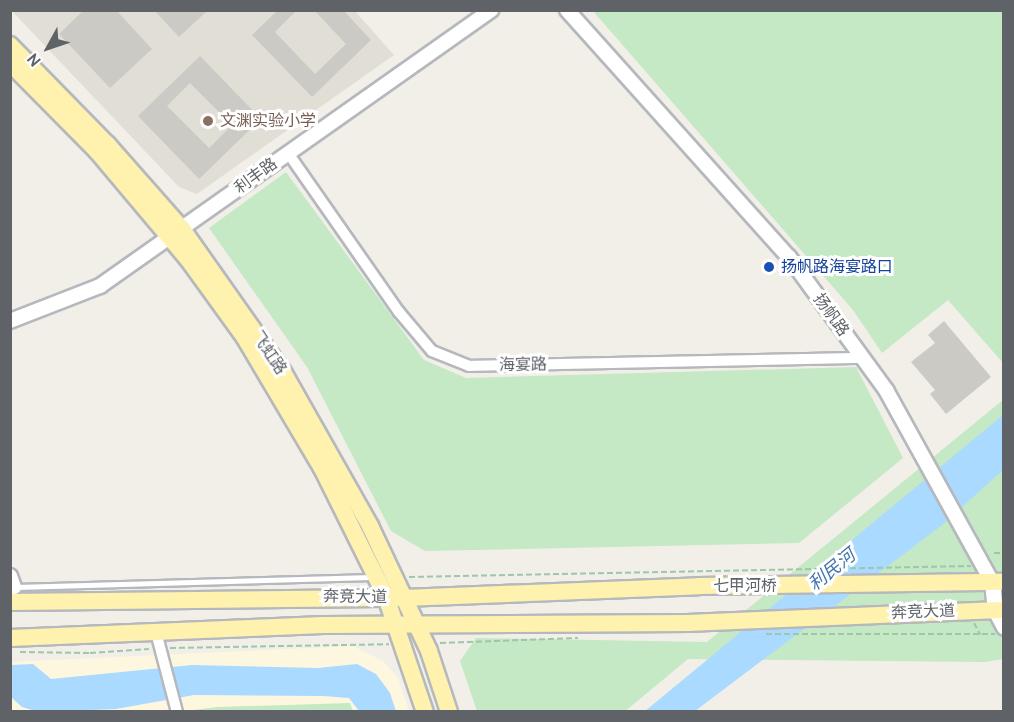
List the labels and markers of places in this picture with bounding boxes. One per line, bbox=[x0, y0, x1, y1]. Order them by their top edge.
place label: 文渊实验小学 bbox=[220, 111, 316, 131]
marker: 文渊实验小学 bbox=[201, 114, 215, 128]
place label: 扬帆路海宴路口 bbox=[781, 257, 893, 277]
marker: 扬帆路海宴路口 bbox=[762, 260, 776, 274]

